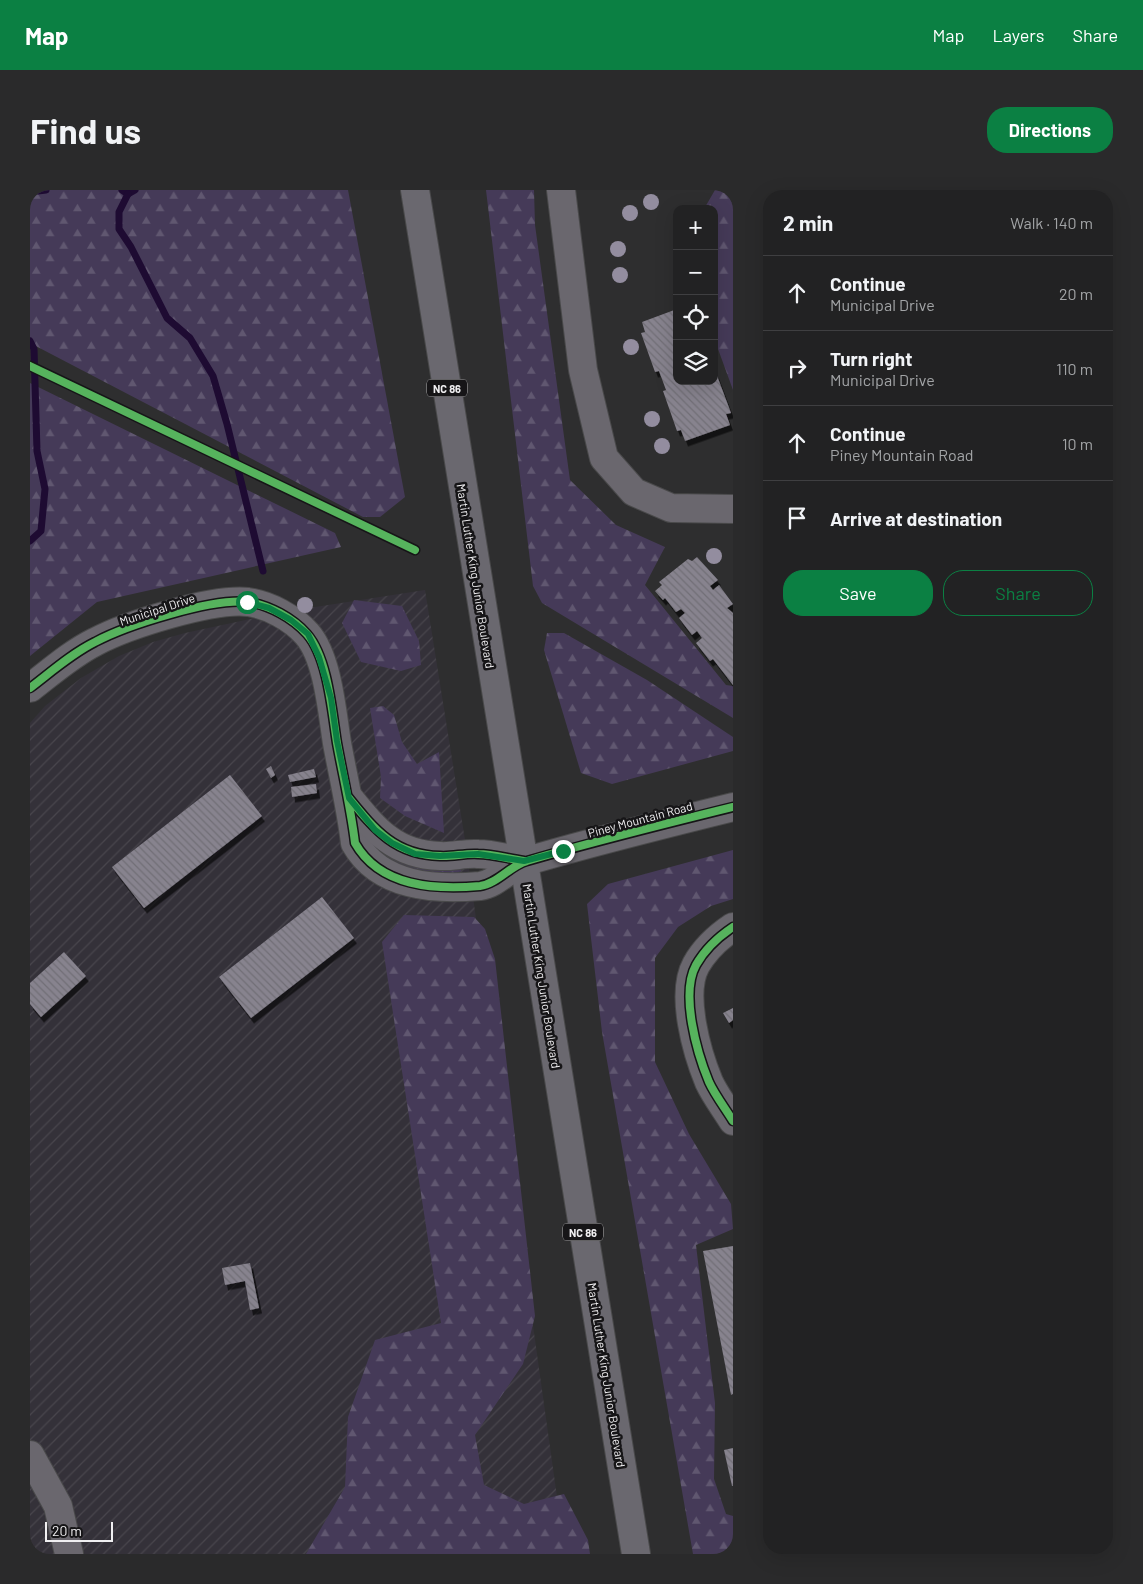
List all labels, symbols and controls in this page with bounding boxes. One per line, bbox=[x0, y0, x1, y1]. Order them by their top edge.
text: Map bbox=[25, 21, 68, 50]
text: Map bbox=[932, 24, 964, 46]
text: Layers bbox=[992, 24, 1045, 46]
text: Share bbox=[1073, 24, 1118, 46]
button: Directions bbox=[987, 107, 1113, 153]
text: Find us bbox=[30, 109, 141, 151]
map controls bbox=[673, 205, 718, 385]
button: + bbox=[673, 205, 718, 250]
text: 2 min bbox=[783, 210, 833, 235]
text: Walk · 140 m bbox=[1010, 213, 1093, 232]
button: − bbox=[673, 250, 718, 295]
text: Continue bbox=[830, 272, 906, 295]
icon: ahead bbox=[783, 279, 811, 307]
text: 20 m bbox=[1059, 284, 1093, 303]
button: locate bbox=[673, 295, 718, 340]
text: Municipal Drive bbox=[830, 295, 935, 314]
button: layers bbox=[673, 340, 718, 385]
text: Turn right bbox=[830, 347, 912, 370]
icon: right bbox=[783, 354, 811, 382]
text: 110 m bbox=[1056, 359, 1093, 378]
text: Municipal Drive bbox=[830, 370, 935, 389]
road number: NC 86 bbox=[427, 380, 467, 397]
text: Continue bbox=[830, 422, 906, 445]
icon: ahead bbox=[783, 429, 811, 457]
text: 10 m bbox=[1062, 434, 1093, 453]
text: Piney Mountain Road bbox=[830, 445, 974, 464]
street label: Martin Luther King Junior Boulevard bbox=[454, 483, 498, 669]
icon: arrive bbox=[783, 504, 811, 532]
text: Arrive at destination bbox=[830, 507, 1002, 530]
button: Save bbox=[783, 570, 933, 616]
button: Share bbox=[943, 570, 1093, 616]
street label: Municipal Drive bbox=[118, 590, 196, 628]
route start bbox=[236, 591, 259, 614]
street label: Piney Mountain Road bbox=[586, 798, 694, 840]
route end bbox=[552, 840, 575, 863]
street label: Martin Luther King Junior Boulevard bbox=[520, 883, 564, 1069]
road number: NC 86 bbox=[563, 1224, 603, 1240]
street label: Martin Luther King Junior Boulevard bbox=[585, 1282, 629, 1468]
scale bar bbox=[45, 1519, 112, 1542]
text: 20 m bbox=[52, 1522, 82, 1539]

